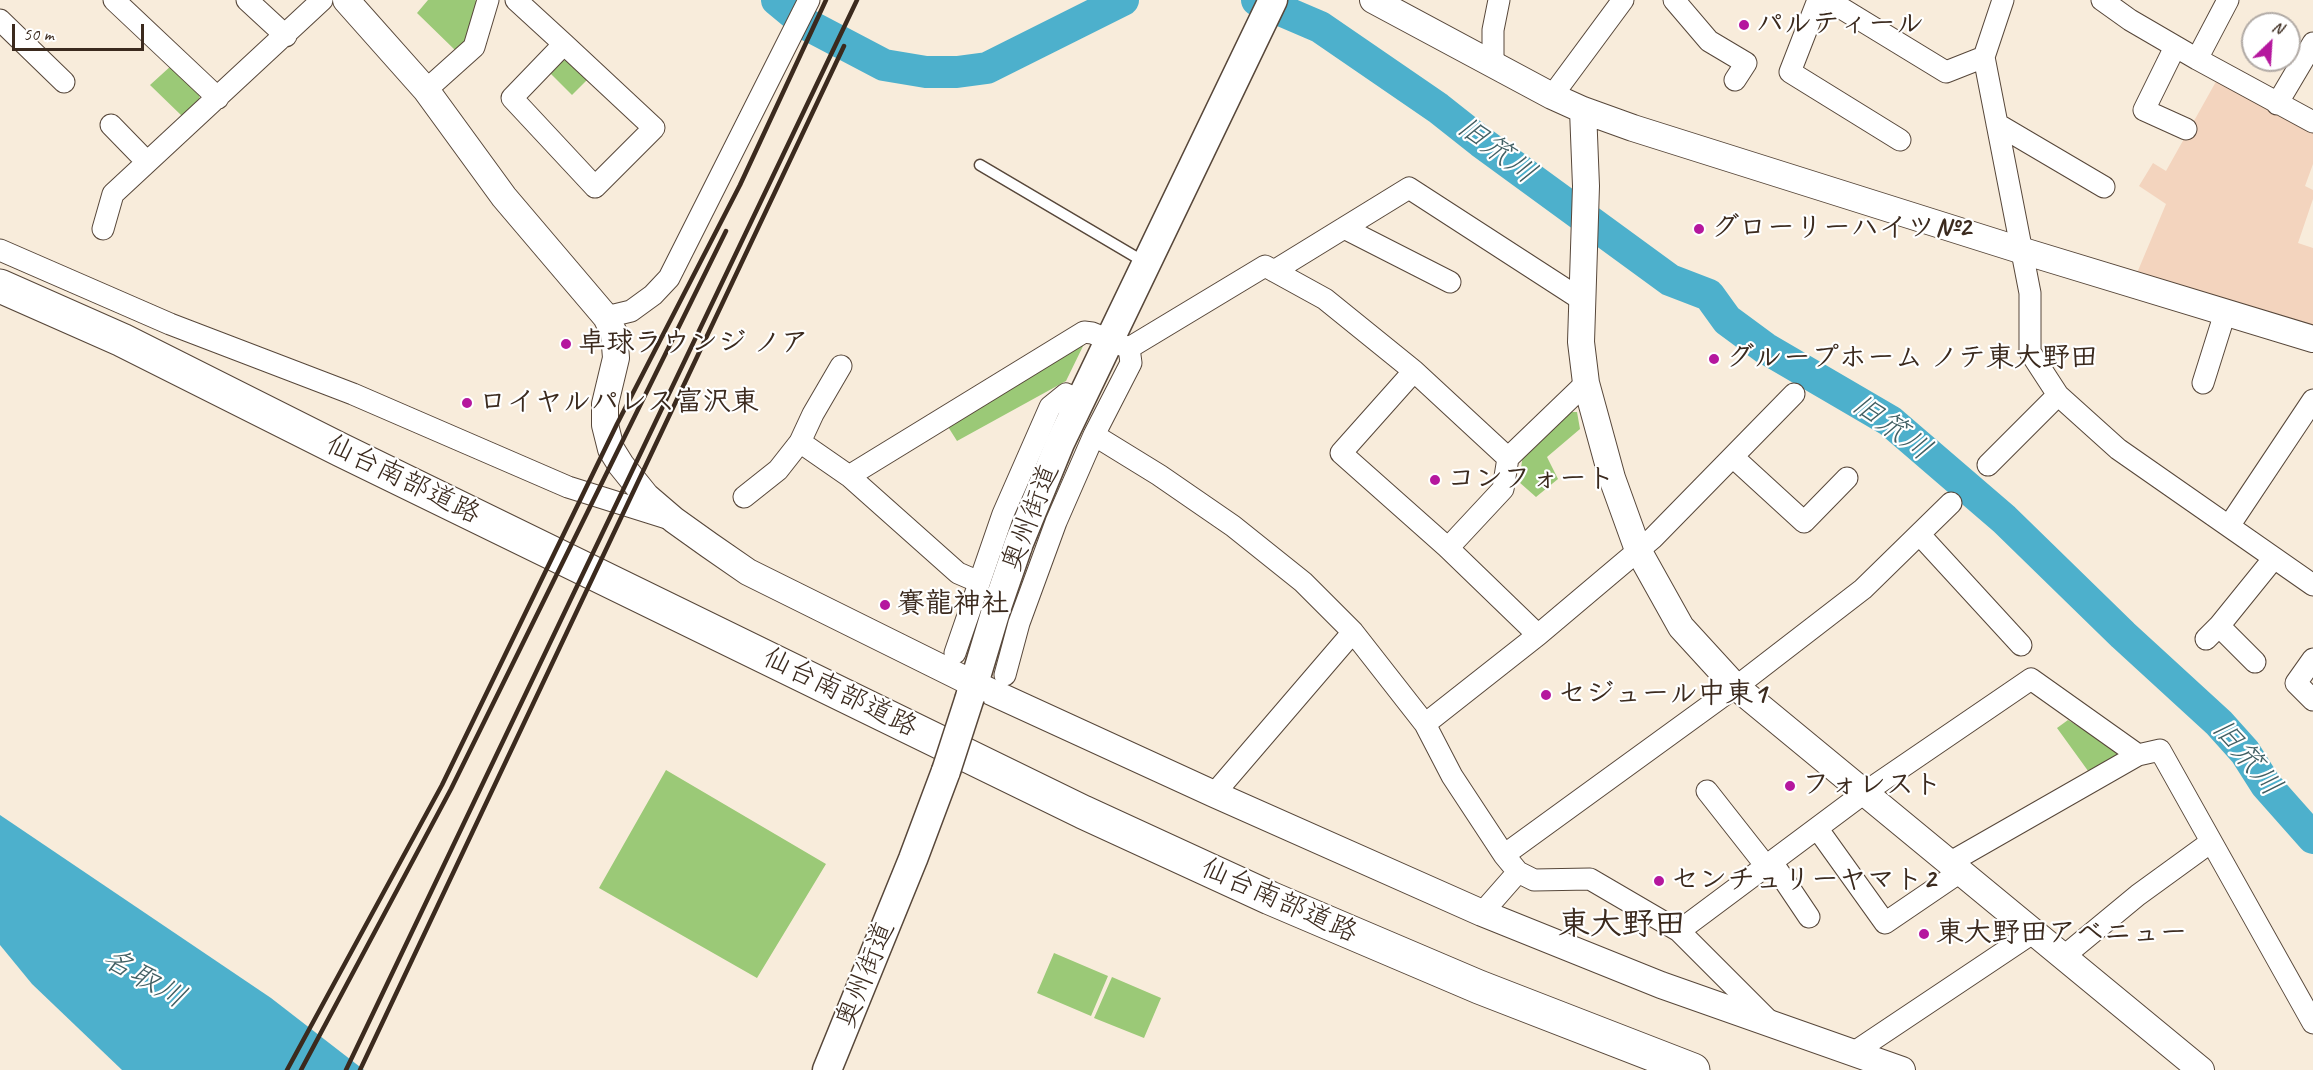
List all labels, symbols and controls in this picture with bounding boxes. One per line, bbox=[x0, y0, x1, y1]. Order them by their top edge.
place label: パルティール bbox=[1756, 8, 1924, 42]
scale bar bbox=[15, 12, 147, 50]
north arrow bbox=[2241, 12, 2301, 72]
text: N bbox=[2269, 16, 2286, 39]
marker: パルティール bbox=[1737, 18, 1751, 32]
text: 50 m bbox=[23, 23, 54, 45]
water label: 旧笊川 bbox=[1449, 110, 1543, 192]
place label: グローリーハイツ№2 bbox=[1711, 212, 1971, 246]
marker: グローリーハイツ№2 bbox=[1692, 222, 1706, 236]
place label: 卓球ラウンジ ノア bbox=[578, 327, 809, 361]
marker: 卓球ラウンジ ノア bbox=[559, 337, 573, 351]
place label: グループホーム ノテ東大野田 bbox=[1726, 342, 2098, 376]
marker: グループホーム ノテ東大野田 bbox=[1707, 352, 1721, 366]
place label: ロイヤルパレス富沢東 bbox=[479, 386, 759, 420]
water label: 旧笊川 bbox=[1844, 387, 1938, 469]
marker: ロイヤルパレス富沢東 bbox=[460, 396, 474, 410]
street label: 仙台南部道路 bbox=[320, 428, 486, 532]
street label: 奥州街道 bbox=[995, 460, 1067, 576]
place label: コンフォート bbox=[1447, 463, 1615, 497]
marker: コンフォート bbox=[1428, 473, 1442, 487]
place label: 賽龍神社 bbox=[897, 588, 1009, 622]
marker: 賽龍神社 bbox=[878, 598, 892, 612]
street label: 仙台南部道路 bbox=[757, 641, 923, 745]
place label: セジュール中東1 bbox=[1558, 678, 1766, 712]
marker: セジュール中東1 bbox=[1539, 688, 1553, 702]
water label: 旧笊川 bbox=[2203, 712, 2289, 804]
place label: フォレスト bbox=[1802, 769, 1942, 803]
marker: フォレスト bbox=[1783, 779, 1797, 793]
street label: 仙台南部道路 bbox=[1195, 851, 1363, 951]
place label: センチュリーヤマト2 bbox=[1671, 864, 1936, 898]
marker: センチュリーヤマト2 bbox=[1652, 874, 1666, 888]
district label: 東大野田 bbox=[1558, 907, 1686, 945]
street label: 奥州街道 bbox=[829, 917, 903, 1033]
place label: 東大野田アベニュー bbox=[1936, 917, 2187, 951]
marker: 東大野田アベニュー bbox=[1917, 927, 1931, 941]
water label: 名取川 bbox=[96, 941, 192, 1017]

